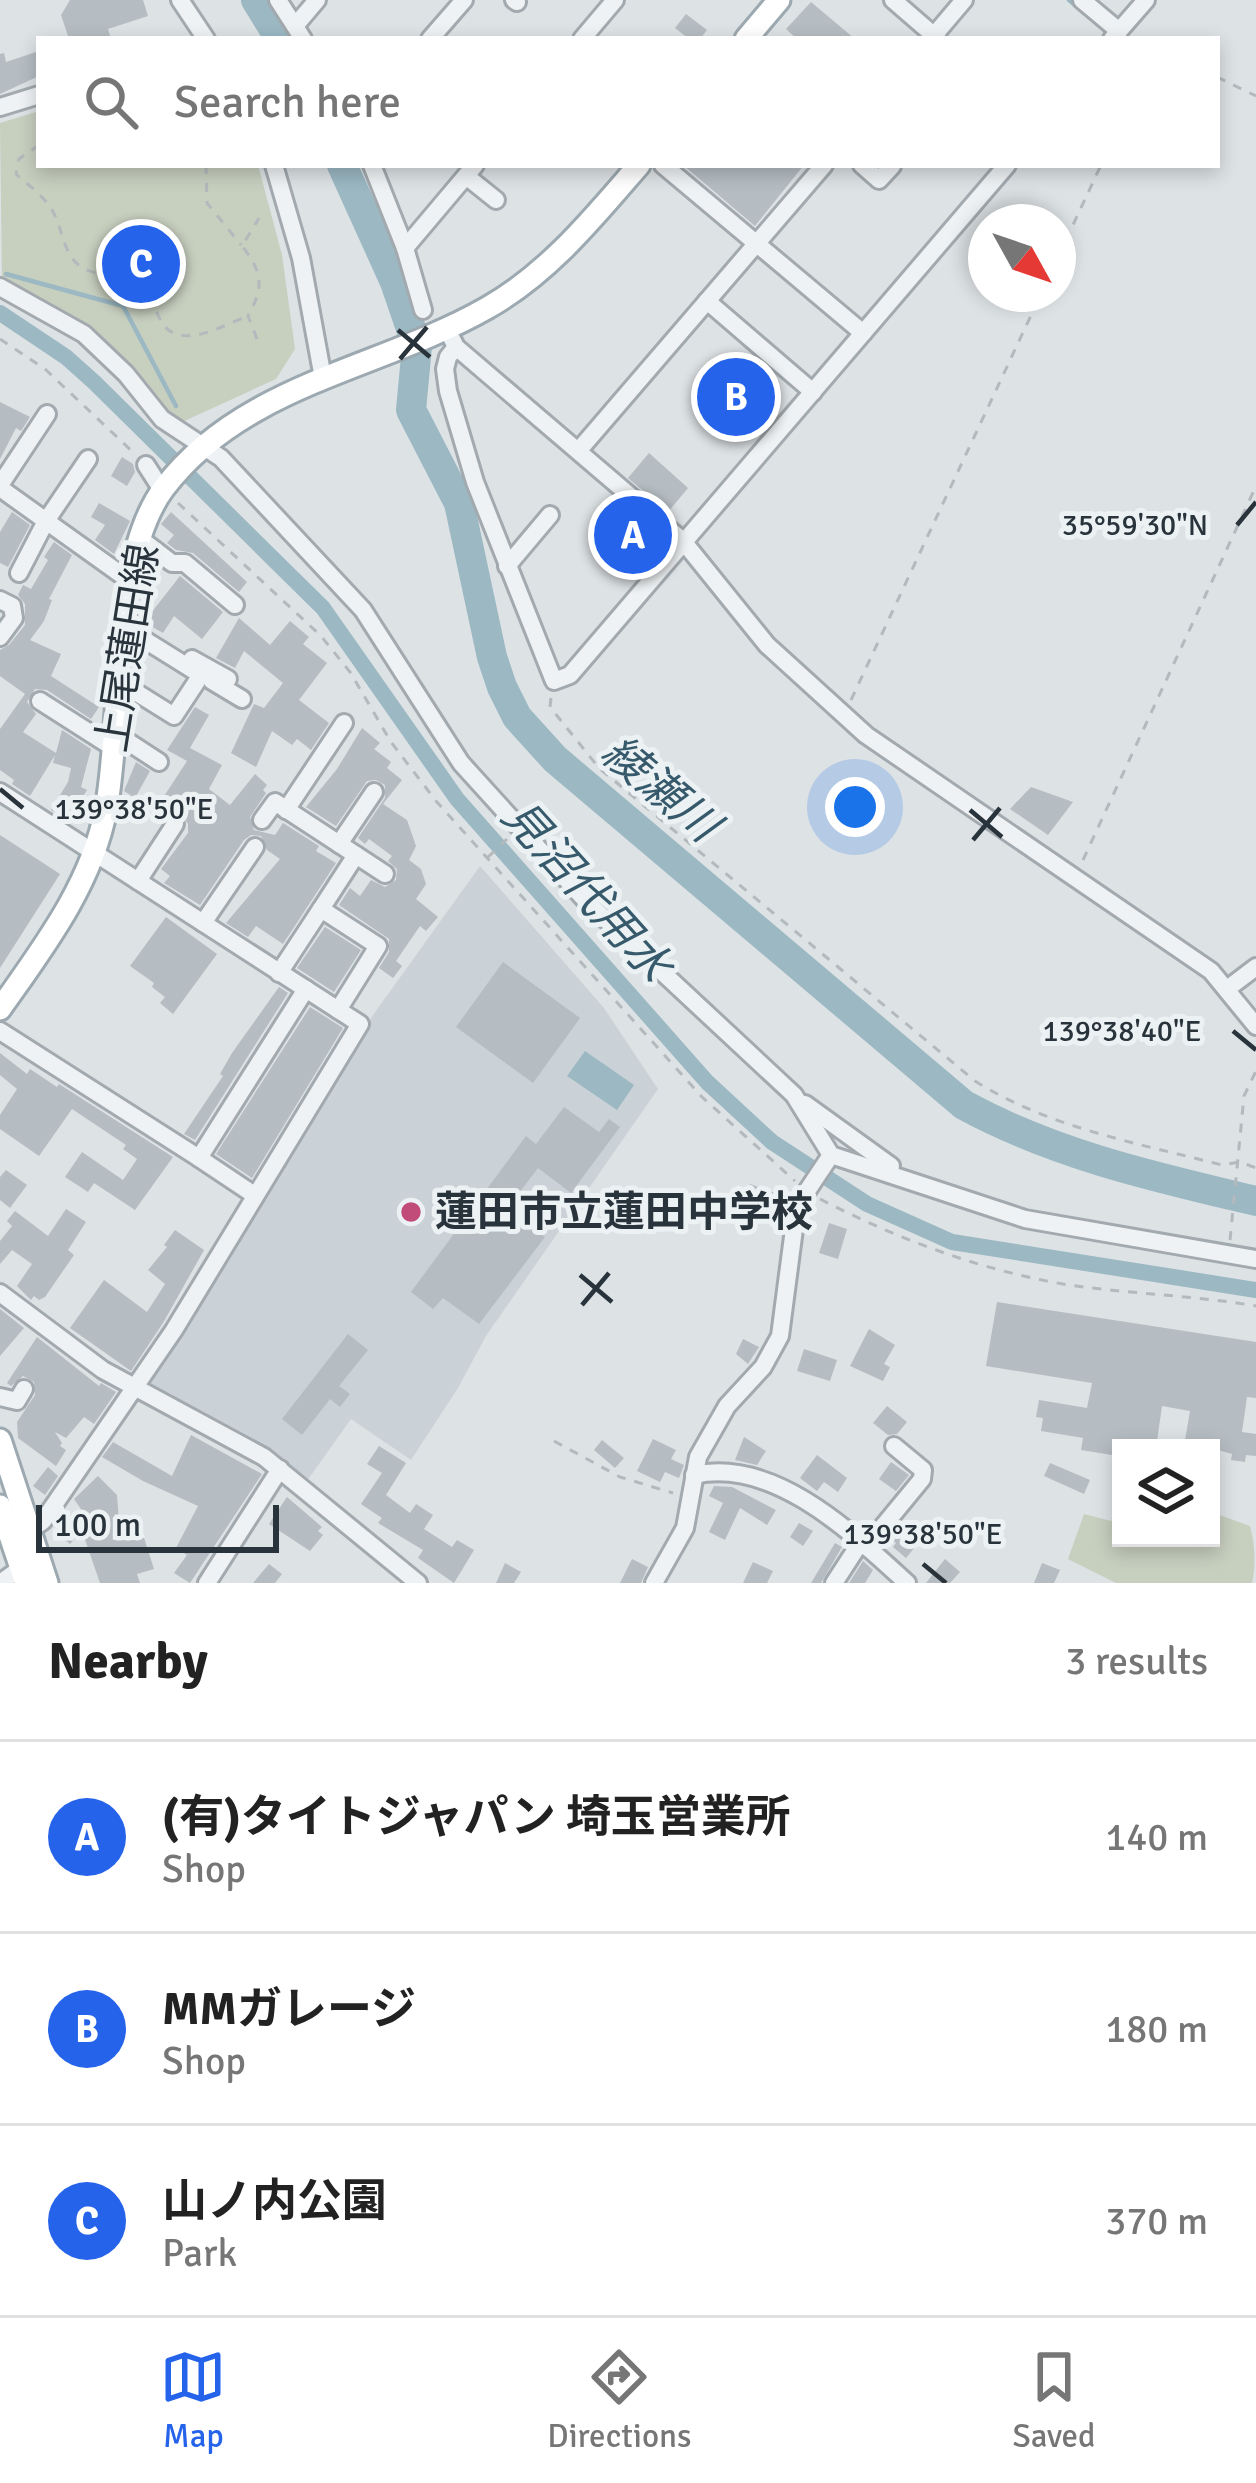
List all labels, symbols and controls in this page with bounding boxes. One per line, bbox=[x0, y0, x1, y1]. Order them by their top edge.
search box bbox=[36, 36, 1220, 168]
icon: search bbox=[78, 69, 144, 135]
text: Search here bbox=[174, 75, 401, 130]
north arrow bbox=[968, 204, 1076, 312]
pin: C bbox=[102, 219, 180, 309]
pin: B bbox=[697, 352, 775, 442]
pin: A bbox=[594, 490, 672, 580]
text: 35°59'30"N bbox=[1062, 507, 1208, 544]
street label: 上尾蓮田線 bbox=[86, 540, 170, 756]
water label: 綾瀬川 bbox=[591, 725, 732, 856]
your location bbox=[825, 777, 885, 837]
water label: 見沼代用水 bbox=[490, 789, 685, 997]
text: 139°38'50"E bbox=[54, 791, 214, 828]
text: 139°38'40"E bbox=[1042, 1013, 1202, 1050]
place label: 蓮田市立蓮田中学校 bbox=[435, 1187, 813, 1238]
marker: 蓮田市立蓮田中学校 bbox=[398, 1199, 424, 1225]
map controls bbox=[1112, 1439, 1220, 1547]
button: layers bbox=[1112, 1439, 1220, 1547]
scale bar bbox=[36, 1499, 279, 1552]
text: 100 m bbox=[54, 1505, 141, 1546]
text: 139°38'50"E bbox=[843, 1516, 1003, 1553]
text: Nearby bbox=[48, 1630, 208, 1693]
text: 3 results bbox=[1065, 1637, 1208, 1685]
text: (有)タイトジャパン 埼玉営業所 bbox=[162, 1790, 791, 1845]
text: A bbox=[75, 1813, 99, 1861]
text: 140 m bbox=[1105, 1813, 1208, 1861]
text: Shop bbox=[162, 1845, 246, 1893]
text: MMガレージ bbox=[162, 1982, 416, 2037]
text: B bbox=[75, 2005, 99, 2053]
text: 180 m bbox=[1105, 2005, 1208, 2053]
text: Shop bbox=[162, 2037, 246, 2085]
text: 山ノ内公園 bbox=[162, 2174, 387, 2229]
text: C bbox=[75, 2197, 99, 2245]
text: 370 m bbox=[1105, 2197, 1208, 2245]
text: Park bbox=[162, 2229, 237, 2277]
tab: Map bbox=[160, 2344, 226, 2457]
tab: Directions bbox=[547, 2344, 692, 2457]
tab: Saved bbox=[1012, 2344, 1096, 2457]

